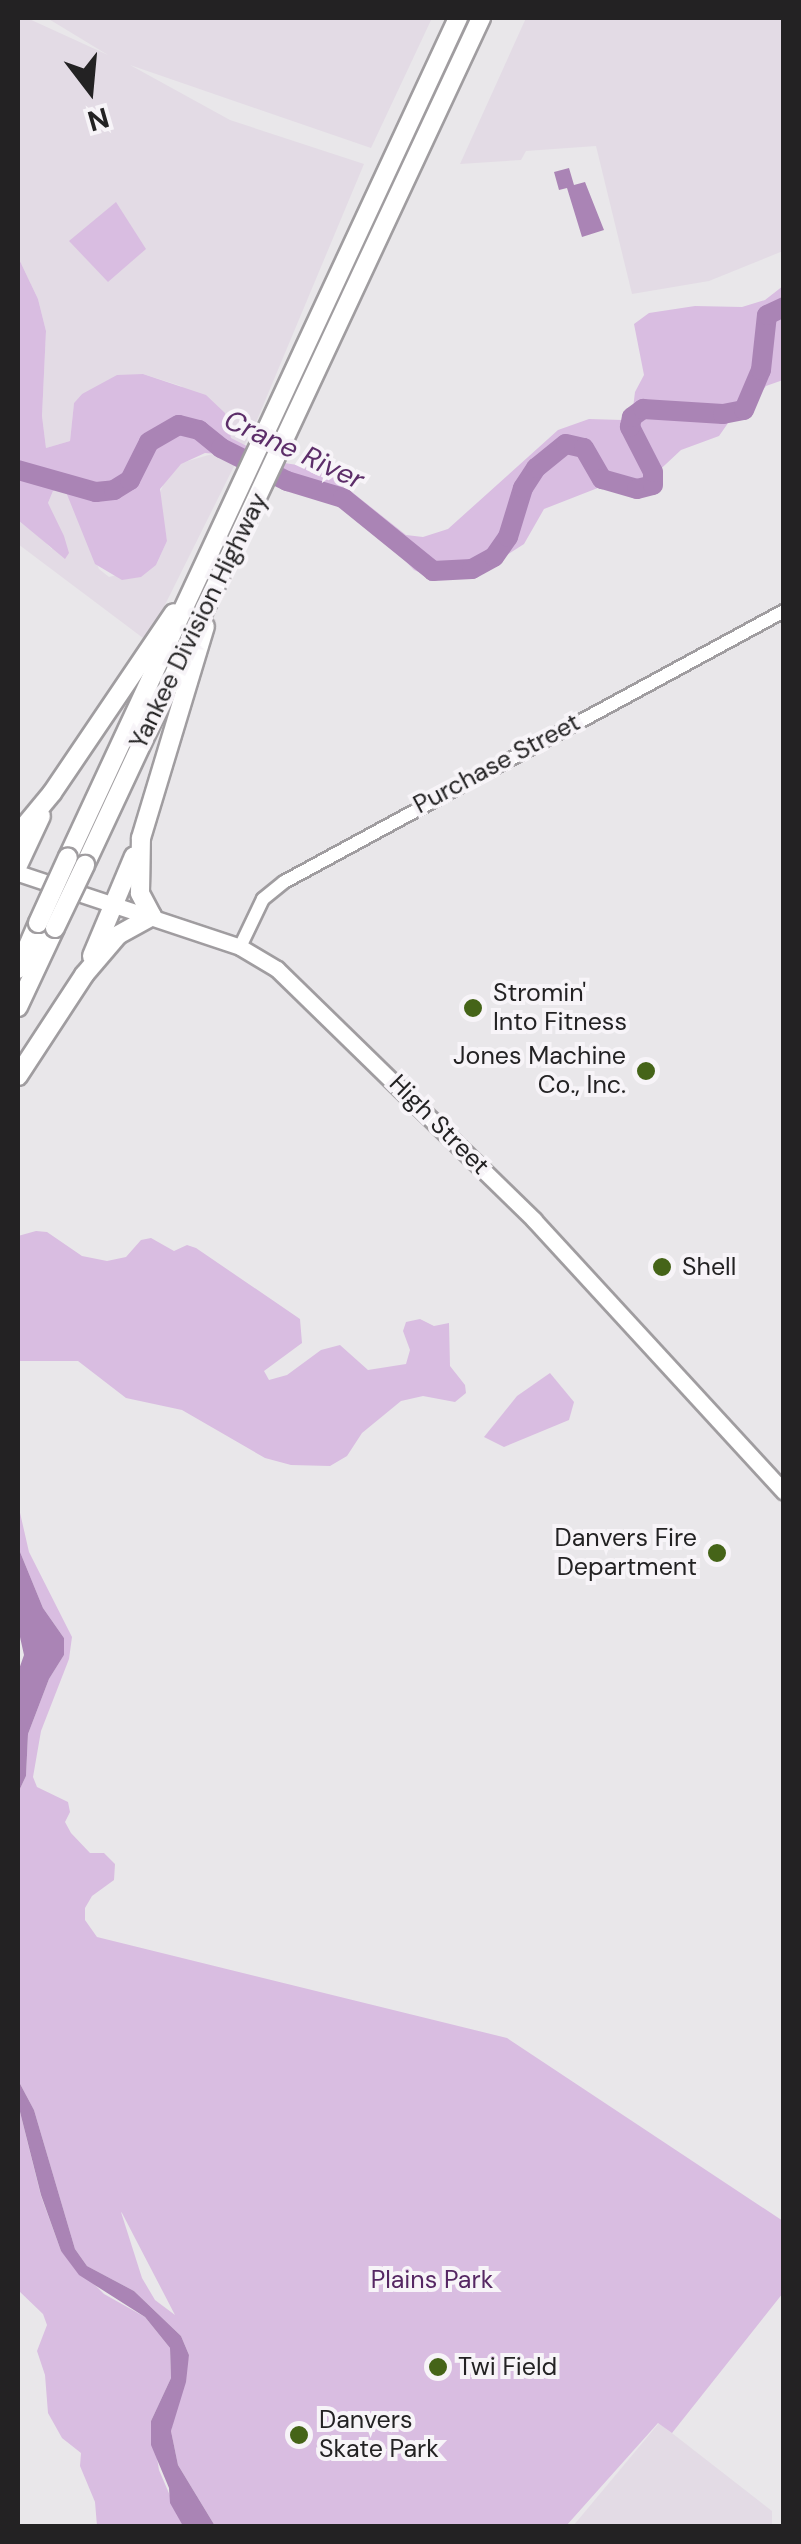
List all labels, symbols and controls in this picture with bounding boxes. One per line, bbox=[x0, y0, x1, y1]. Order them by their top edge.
north arrow bbox=[40, 40, 140, 140]
text: N bbox=[83, 99, 113, 140]
water label: Crane River bbox=[219, 403, 369, 497]
street label: Yankee Division Highway bbox=[124, 488, 274, 754]
street label: Purchase Street bbox=[409, 708, 585, 820]
place label: Stromin' Into Fitness bbox=[493, 979, 627, 1038]
marker: Stromin' Into Fitness bbox=[462, 997, 484, 1019]
place label: Jones Machine Co., Inc. bbox=[453, 1042, 626, 1101]
marker: Jones Machine Co., Inc. bbox=[635, 1060, 657, 1082]
street label: High Street bbox=[383, 1069, 495, 1181]
place label: Shell bbox=[682, 1252, 736, 1282]
marker: Shell bbox=[651, 1256, 673, 1278]
place label: Danvers Fire Department bbox=[555, 1524, 697, 1583]
marker: Danvers Fire Department bbox=[706, 1542, 728, 1564]
park label: Plains Park bbox=[371, 2265, 493, 2295]
place label: Twi Field bbox=[458, 2352, 557, 2382]
marker: Twi Field bbox=[427, 2356, 449, 2378]
place label: Danvers Skate Park bbox=[319, 2406, 439, 2465]
marker: Danvers Skate Park bbox=[288, 2424, 310, 2446]

